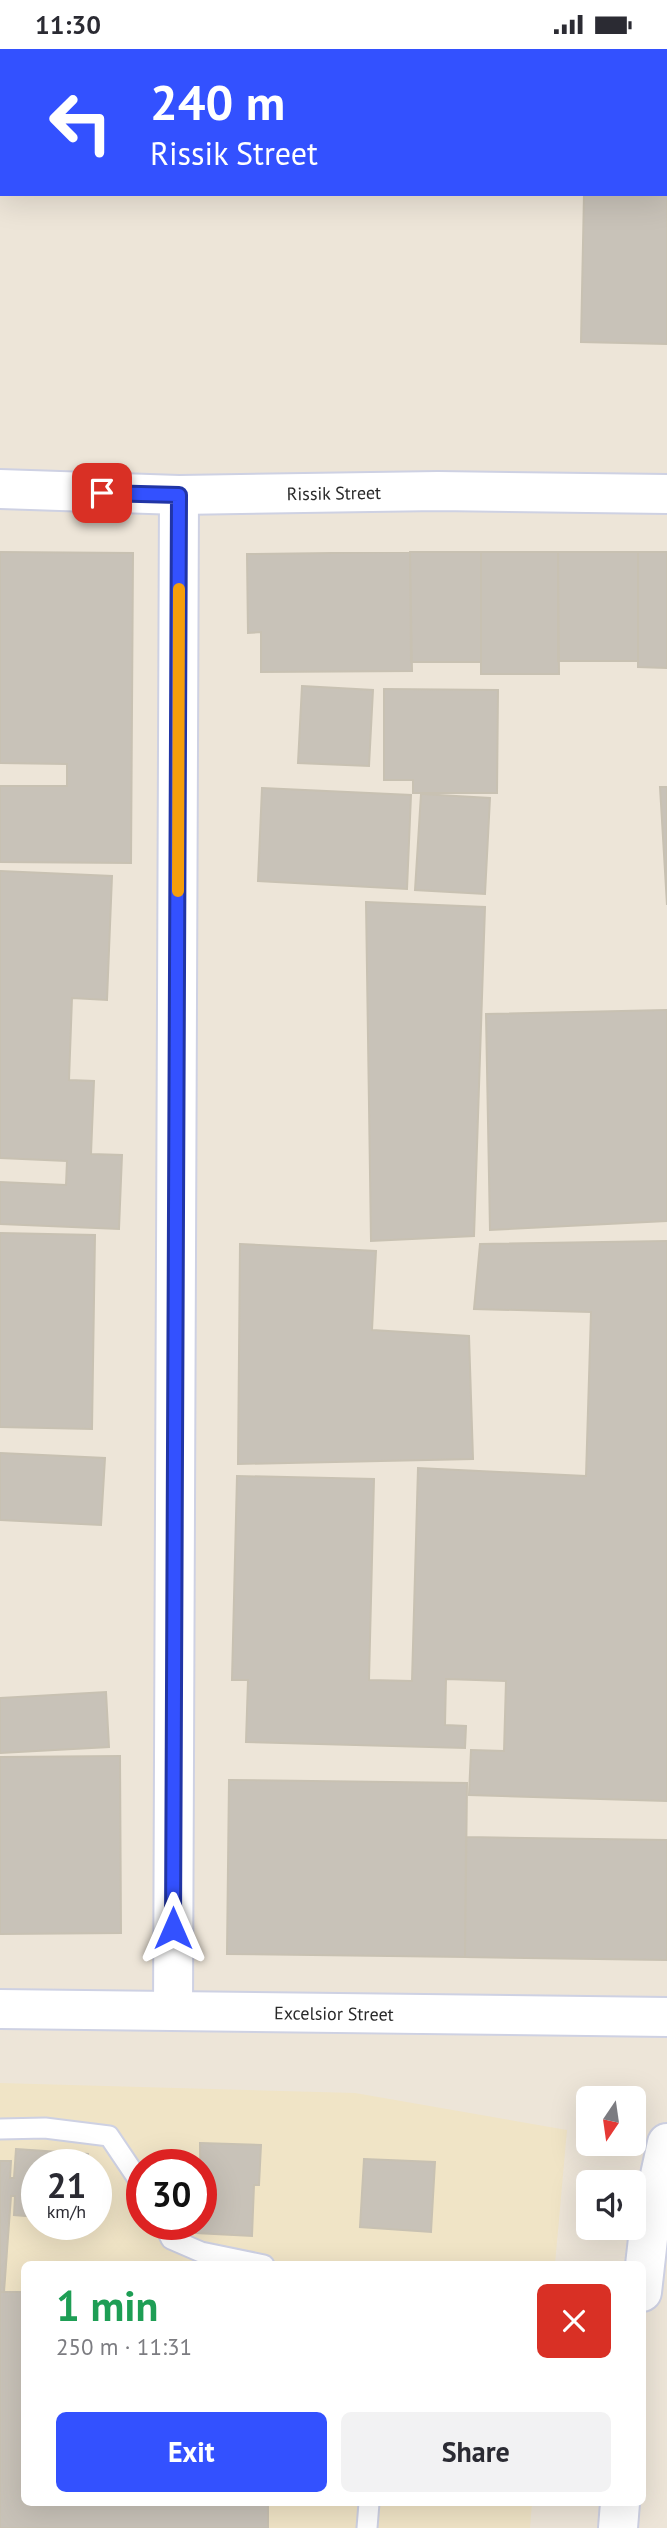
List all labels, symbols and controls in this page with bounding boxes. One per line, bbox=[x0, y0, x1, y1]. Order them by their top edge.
text: 11:30 bbox=[35, 8, 101, 41]
text: 240 m bbox=[150, 70, 285, 134]
icon: left bbox=[35, 77, 126, 168]
text: Rissik Street bbox=[150, 132, 318, 174]
pin bbox=[72, 463, 132, 523]
icon: arrive bbox=[83, 474, 121, 512]
street label: Rissik Street bbox=[286, 480, 381, 505]
position arrow bbox=[136, 1891, 210, 1965]
street label: Excelsior Street bbox=[274, 2001, 394, 2025]
north arrow bbox=[576, 2086, 646, 2156]
map controls bbox=[576, 2086, 646, 2240]
speed limit sign: 30 bbox=[126, 2149, 217, 2240]
text: 21 bbox=[47, 2162, 86, 2208]
button: sound bbox=[576, 2170, 646, 2240]
text: km/h bbox=[47, 2200, 86, 2223]
text: 1 min bbox=[56, 2278, 158, 2333]
button: close bbox=[537, 2284, 611, 2358]
text: 250 m · 11:31 bbox=[56, 2332, 192, 2361]
button: Exit bbox=[56, 2412, 327, 2492]
button: Share bbox=[341, 2412, 611, 2492]

